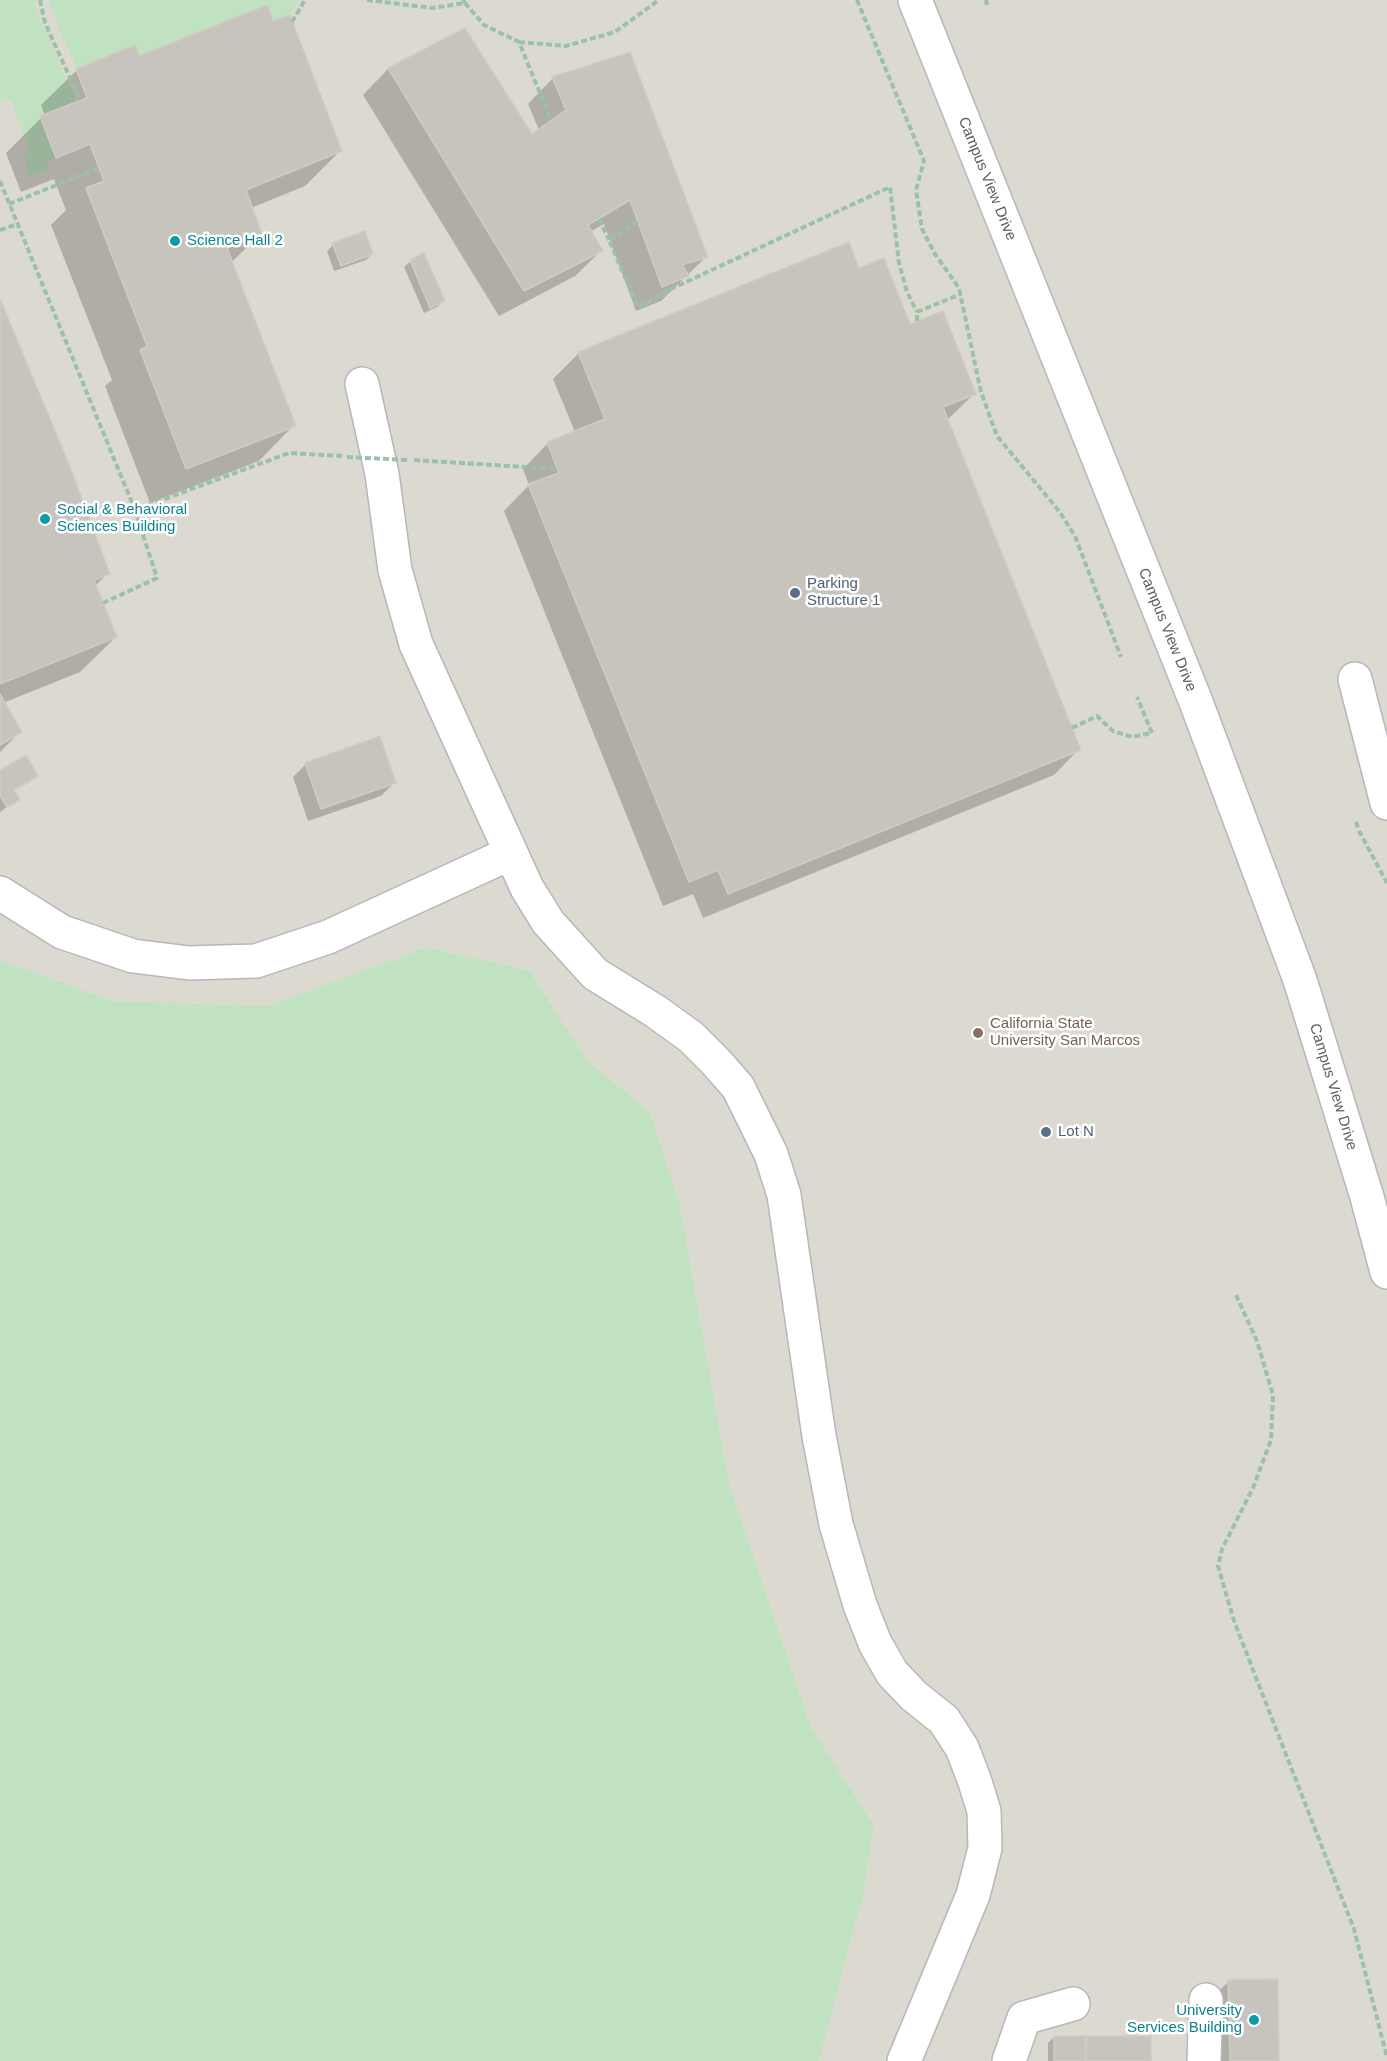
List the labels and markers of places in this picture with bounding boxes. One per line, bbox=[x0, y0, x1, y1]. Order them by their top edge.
place label: Science Hall 2 bbox=[187, 232, 283, 250]
marker: Science Hall 2 bbox=[168, 234, 182, 248]
place label: Social & Behavioral Sciences Building bbox=[57, 501, 187, 536]
marker: Social & Behavioral Sciences Building bbox=[38, 512, 52, 526]
place label: Parking Structure 1 bbox=[807, 575, 880, 610]
marker: Parking Structure 1 bbox=[788, 586, 802, 600]
place label: California State University San Marcos bbox=[990, 1015, 1140, 1050]
marker: California State University San Marcos bbox=[971, 1026, 985, 1040]
place label: Lot N bbox=[1058, 1123, 1094, 1141]
marker: Lot N bbox=[1039, 1125, 1053, 1139]
place label: University Services Building bbox=[1127, 2002, 1242, 2037]
marker: University Services Building bbox=[1247, 2013, 1261, 2027]

